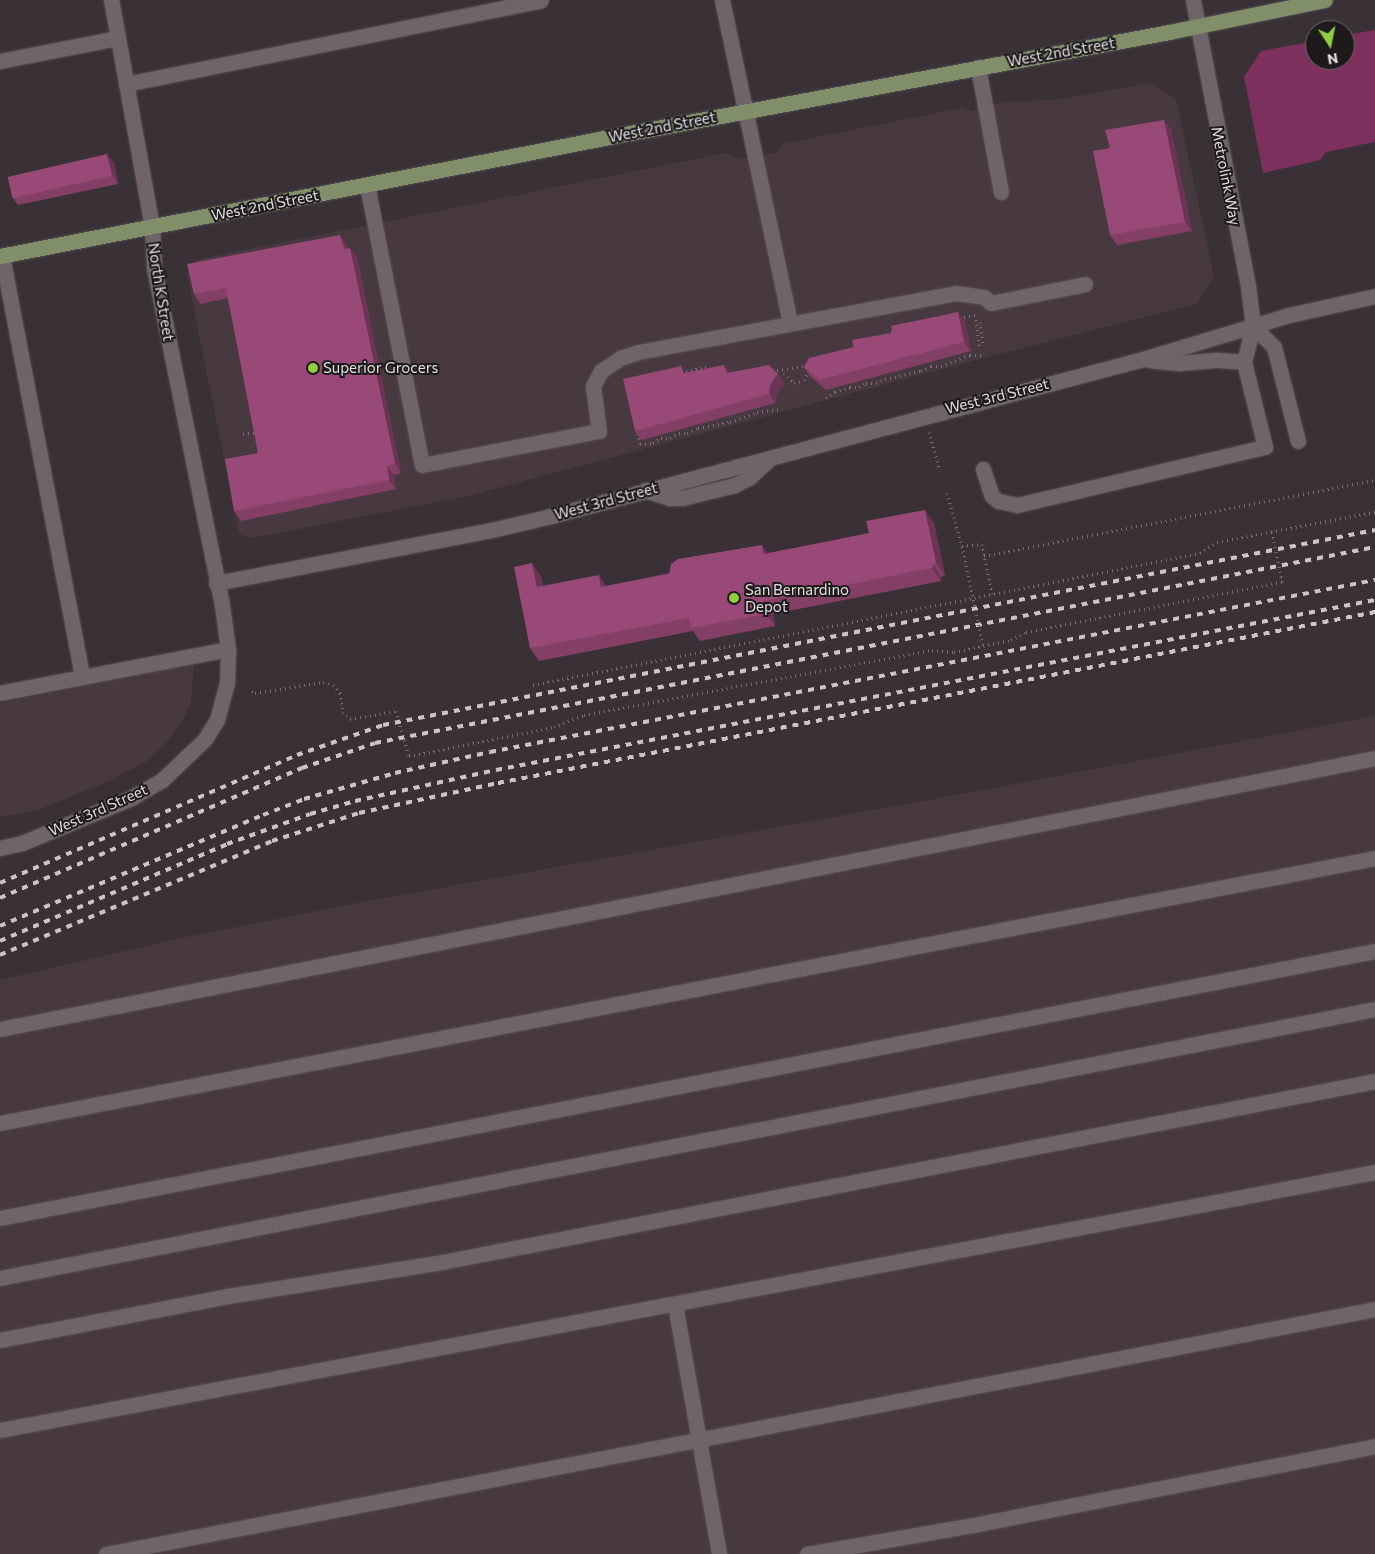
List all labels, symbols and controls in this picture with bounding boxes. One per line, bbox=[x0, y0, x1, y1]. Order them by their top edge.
north arrow bbox=[1305, 20, 1355, 70]
street label: West 2nd Street bbox=[1006, 34, 1116, 70]
text: N bbox=[1326, 50, 1340, 69]
street label: West 2nd Street bbox=[607, 108, 717, 146]
street label: Metrolink Way bbox=[1208, 125, 1244, 227]
street label: West 2nd Street bbox=[210, 186, 320, 224]
street label: North K Street bbox=[144, 242, 178, 342]
place label: Superior Grocers bbox=[323, 359, 438, 377]
marker: Superior Grocers bbox=[307, 362, 319, 374]
street label: West 3rd Street bbox=[943, 374, 1051, 418]
street label: West 3rd Street bbox=[552, 479, 660, 523]
place label: San Bernardino Depot bbox=[745, 580, 849, 615]
marker: San Bernardino Depot bbox=[727, 591, 741, 605]
street label: West 3rd Street bbox=[46, 780, 150, 840]

